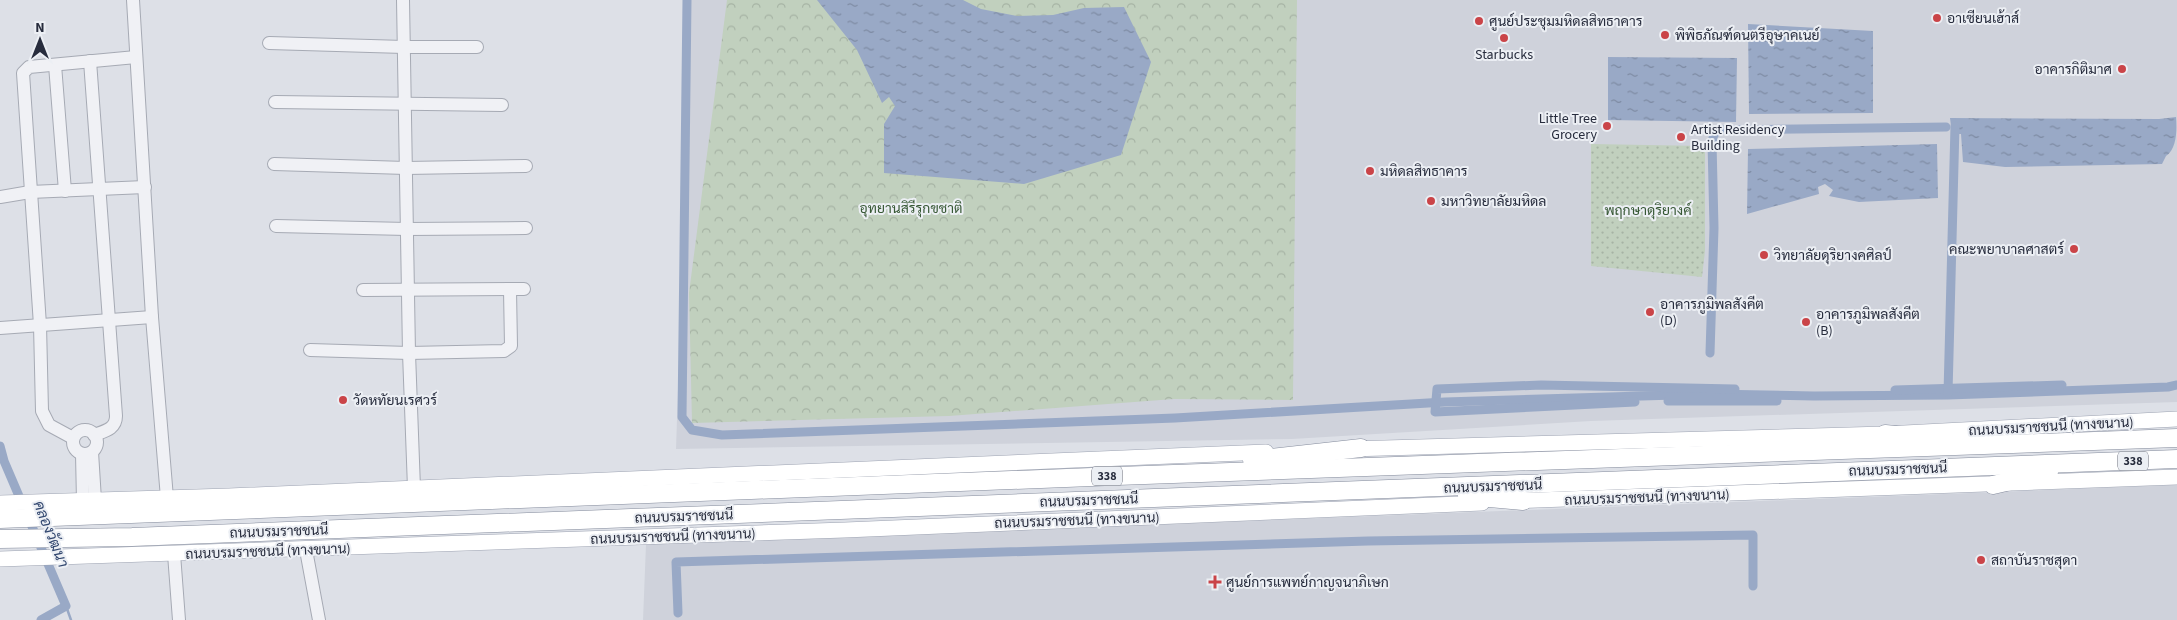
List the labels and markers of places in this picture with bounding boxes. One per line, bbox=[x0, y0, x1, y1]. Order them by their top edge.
place label: อาเซียนเฮ้าส์ bbox=[1947, 9, 2019, 29]
place label: ศูนย์ประชุมมหิดลสิทธาคาร bbox=[1489, 12, 1643, 32]
marker: อาเซียนเฮ้าส์ bbox=[1931, 12, 1943, 24]
marker: ศูนย์ประชุมมหิดลสิทธาคาร bbox=[1473, 15, 1485, 27]
place label: พิพิธภัณฑ์ดนตรีอุษาคเนย์ bbox=[1675, 26, 1820, 46]
marker: พิพิธภัณฑ์ดนตรีอุษาคเนย์ bbox=[1659, 29, 1671, 41]
marker: Starbucks bbox=[1498, 32, 1510, 44]
place label: Starbucks bbox=[1475, 45, 1533, 65]
place label: อาคารกิติมาศ bbox=[2035, 60, 2112, 80]
marker: อาคารกิติมาศ bbox=[2116, 63, 2128, 75]
place label: Little Tree Grocery bbox=[1539, 109, 1597, 145]
marker: Little Tree Grocery bbox=[1601, 120, 1613, 132]
place label: Artist Residency Building bbox=[1691, 120, 1785, 156]
marker: Artist Residency Building bbox=[1675, 131, 1687, 143]
place label: มหิดลสิทธาคาร bbox=[1380, 162, 1468, 182]
marker: มหิดลสิทธาคาร bbox=[1364, 165, 1376, 177]
place label: มหาวิทยาลัยมหิดล bbox=[1441, 192, 1547, 212]
marker: มหาวิทยาลัยมหิดล bbox=[1425, 195, 1437, 207]
place label: คณะพยาบาลศาสตร์ bbox=[1949, 240, 2064, 260]
marker: คณะพยาบาลศาสตร์ bbox=[2068, 243, 2080, 255]
place label: วิทยาลัยดุริยางคศิลป์ bbox=[1773, 246, 1892, 266]
marker: วิทยาลัยดุริยางคศิลป์ bbox=[1758, 249, 1770, 261]
place label: อาคารภูมิพลสังคีต (D) bbox=[1660, 295, 1764, 331]
place label: อาคารภูมิพลสังคีต (B) bbox=[1816, 305, 1920, 341]
marker: อาคารภูมิพลสังคีต (D) bbox=[1644, 306, 1656, 318]
marker: อาคารภูมิพลสังคีต (B) bbox=[1800, 316, 1812, 328]
place label: วัดหทัยนเรศวร์ bbox=[353, 391, 437, 411]
marker: วัดหทัยนเรศวร์ bbox=[337, 394, 349, 406]
place label: สถาบันราชสุดา bbox=[1991, 551, 2077, 571]
marker: สถาบันราชสุดา bbox=[1975, 554, 1987, 566]
place label: ศูนย์การแพทย์กาญจนาภิเษก bbox=[1226, 573, 1389, 593]
marker: ศูนย์การแพทย์กาญจนาภิเษก bbox=[1208, 575, 1222, 589]

